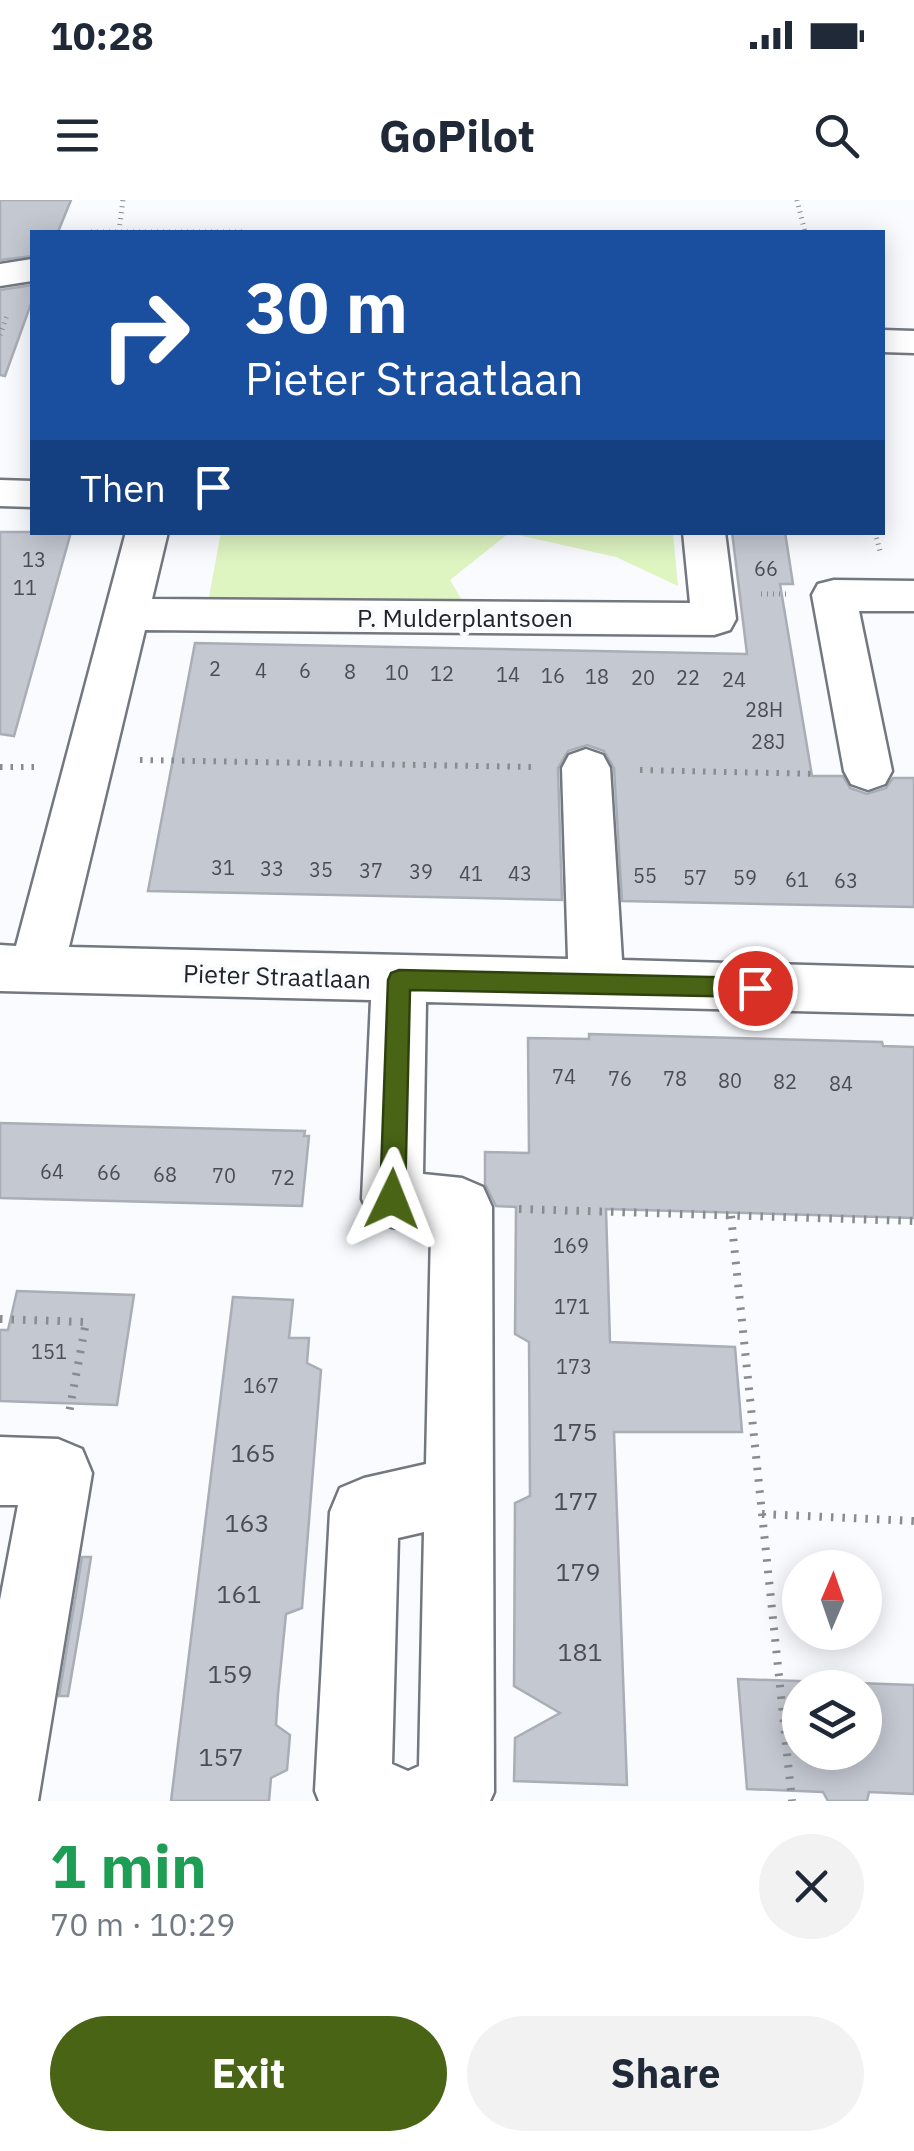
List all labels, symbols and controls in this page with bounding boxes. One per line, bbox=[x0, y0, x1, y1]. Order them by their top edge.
text: 10:28 bbox=[50, 11, 154, 60]
text: GoPilot bbox=[379, 106, 535, 164]
icon: menu bbox=[50, 108, 105, 163]
icon: search bbox=[809, 108, 864, 163]
text: 30 m bbox=[245, 261, 408, 352]
icon: right bbox=[80, 270, 210, 400]
text: Pieter Straatlaan bbox=[245, 349, 584, 407]
icon: arrive bbox=[186, 460, 241, 515]
text: Then bbox=[80, 463, 166, 512]
house number: 13 bbox=[22, 546, 46, 573]
house number: 66 bbox=[754, 555, 778, 582]
house number: 11 bbox=[13, 574, 37, 601]
street label: P. Mulderplantsoen bbox=[357, 601, 573, 634]
house number: 2 bbox=[209, 655, 221, 682]
house number: 4 bbox=[255, 657, 267, 684]
house number: 6 bbox=[299, 657, 311, 684]
house number: 8 bbox=[344, 658, 356, 685]
house number: 10 bbox=[385, 659, 409, 686]
house number: 12 bbox=[430, 660, 454, 687]
house number: 14 bbox=[496, 661, 520, 688]
house number: 16 bbox=[541, 662, 565, 689]
house number: 18 bbox=[585, 663, 609, 690]
house number: 20 bbox=[631, 664, 655, 691]
house number: 22 bbox=[676, 664, 700, 691]
house number: 24 bbox=[722, 666, 746, 693]
house number: 28H bbox=[745, 696, 783, 723]
house number: 28J bbox=[751, 728, 785, 755]
house number: 31 bbox=[211, 854, 235, 881]
house number: 33 bbox=[260, 855, 284, 882]
house number: 35 bbox=[309, 856, 333, 883]
house number: 37 bbox=[359, 857, 383, 884]
house number: 39 bbox=[409, 858, 433, 885]
house number: 41 bbox=[459, 860, 483, 887]
house number: 43 bbox=[508, 860, 532, 887]
house number: 55 bbox=[633, 862, 657, 889]
house number: 57 bbox=[683, 864, 707, 891]
house number: 59 bbox=[733, 864, 757, 891]
house number: 61 bbox=[785, 866, 809, 893]
house number: 63 bbox=[834, 867, 858, 894]
pin bbox=[713, 946, 798, 1031]
street label: Pieter Straatlaan bbox=[182, 956, 372, 996]
icon: arrive bbox=[728, 961, 783, 1016]
house number: 74 bbox=[552, 1063, 576, 1090]
house number: 76 bbox=[608, 1065, 632, 1092]
house number: 78 bbox=[663, 1065, 687, 1092]
house number: 80 bbox=[718, 1067, 742, 1094]
house number: 82 bbox=[773, 1068, 797, 1095]
house number: 84 bbox=[829, 1070, 853, 1097]
position arrow bbox=[340, 1147, 444, 1251]
house number: 64 bbox=[40, 1158, 64, 1185]
house number: 66 bbox=[97, 1159, 121, 1186]
house number: 68 bbox=[153, 1161, 177, 1188]
house number: 70 bbox=[212, 1162, 236, 1189]
house number: 72 bbox=[271, 1164, 295, 1191]
house number: 169 bbox=[553, 1232, 589, 1259]
house number: 171 bbox=[554, 1293, 590, 1320]
house number: 151 bbox=[31, 1338, 67, 1365]
house number: 173 bbox=[556, 1353, 592, 1380]
house number: 167 bbox=[243, 1372, 279, 1399]
house number: 175 bbox=[552, 1415, 598, 1448]
house number: 165 bbox=[230, 1436, 276, 1469]
house number: 177 bbox=[553, 1484, 599, 1517]
house number: 163 bbox=[224, 1506, 270, 1539]
north arrow bbox=[782, 1550, 882, 1650]
map controls bbox=[782, 1550, 882, 1770]
house number: 179 bbox=[555, 1555, 601, 1588]
house number: 161 bbox=[216, 1577, 262, 1610]
house number: 181 bbox=[557, 1635, 603, 1668]
house number: 159 bbox=[207, 1657, 253, 1690]
button: layers bbox=[782, 1670, 882, 1770]
house number: 157 bbox=[198, 1740, 244, 1773]
text: 1 min bbox=[50, 1826, 207, 1905]
button: close bbox=[759, 1834, 864, 1939]
text: 70 m · 10:29 bbox=[50, 1903, 236, 1945]
button: Exit bbox=[50, 2016, 447, 2131]
button: Share bbox=[467, 2016, 864, 2131]

